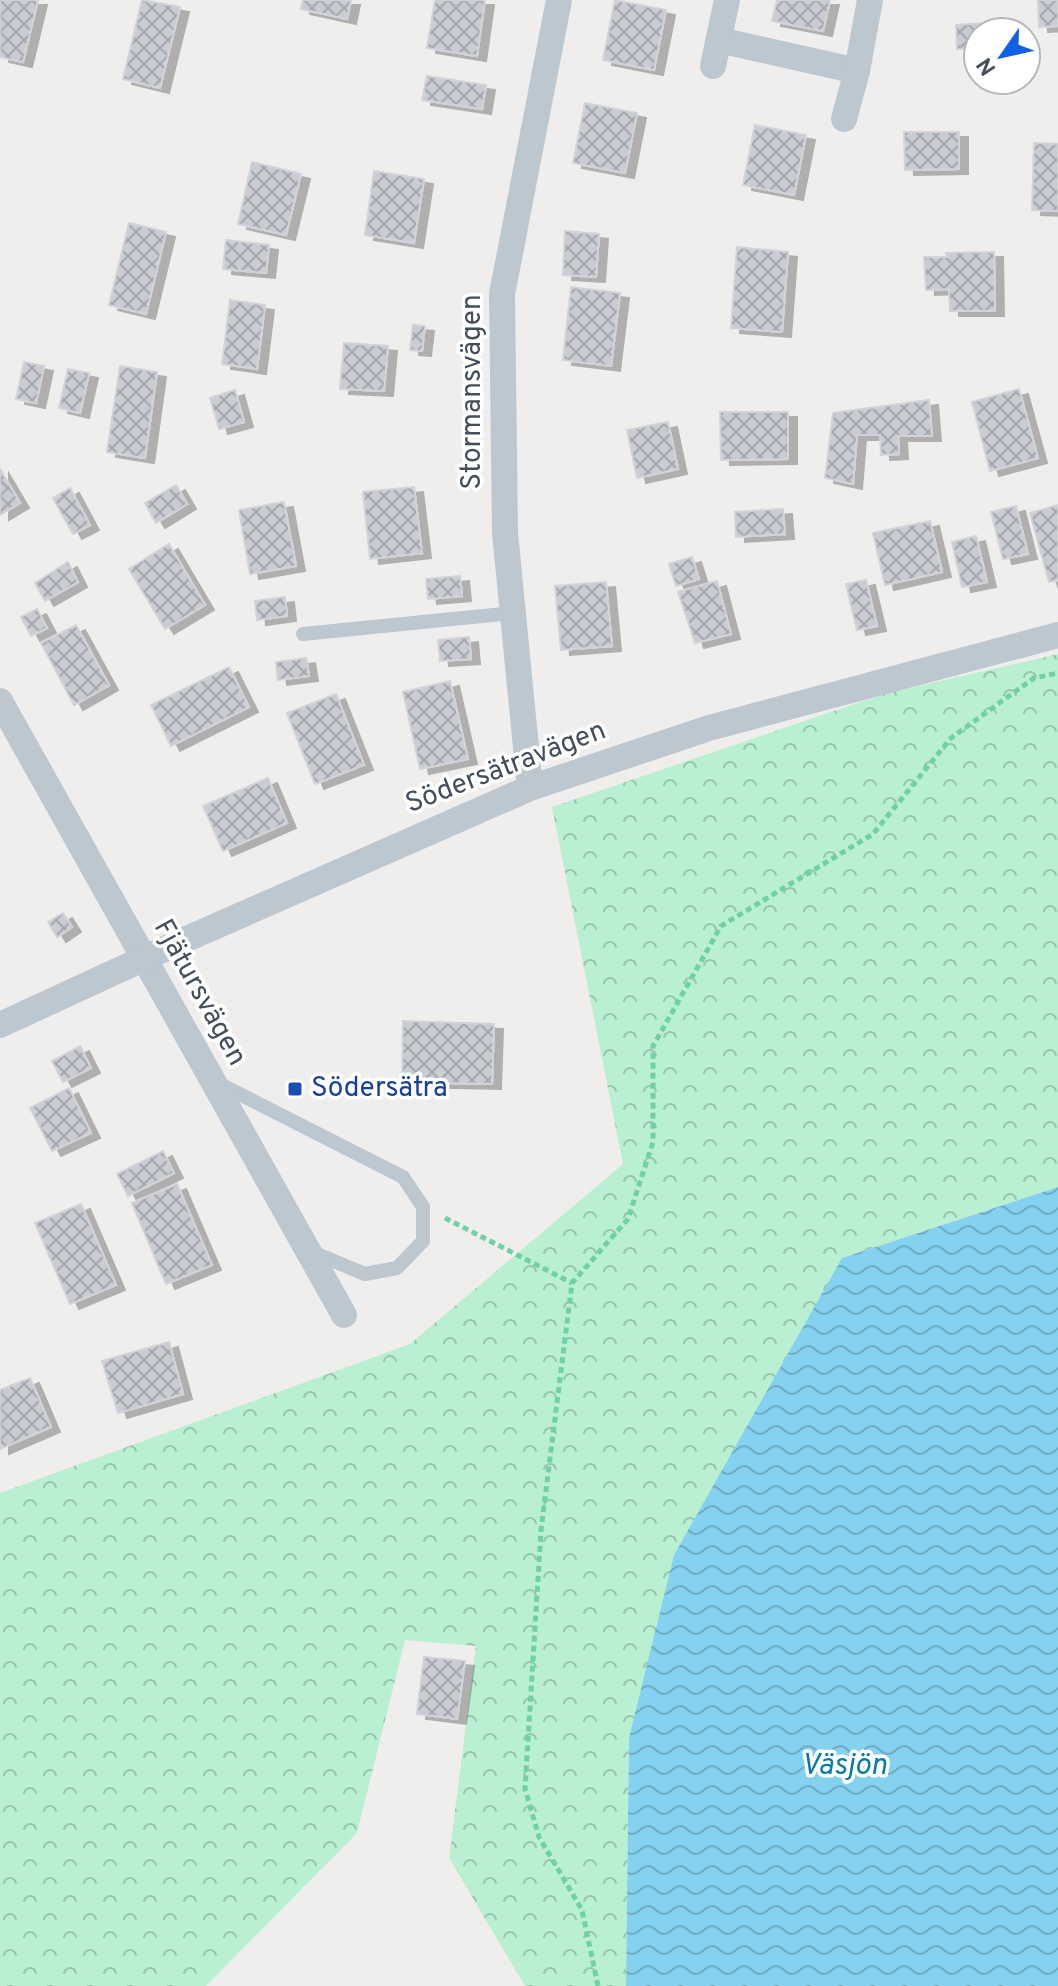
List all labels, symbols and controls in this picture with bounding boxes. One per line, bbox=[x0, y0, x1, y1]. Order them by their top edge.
north arrow bbox=[962, 16, 1042, 96]
text: N bbox=[972, 52, 1003, 80]
street label: Stormansvägen bbox=[455, 294, 491, 490]
street label: Södersätravägen bbox=[401, 713, 611, 823]
street label: Fjätursvägen bbox=[144, 913, 254, 1073]
place label: Södersätra bbox=[311, 1071, 448, 1107]
marker: Södersätra bbox=[286, 1080, 304, 1098]
water label: Väsjön bbox=[801, 1748, 887, 1785]

